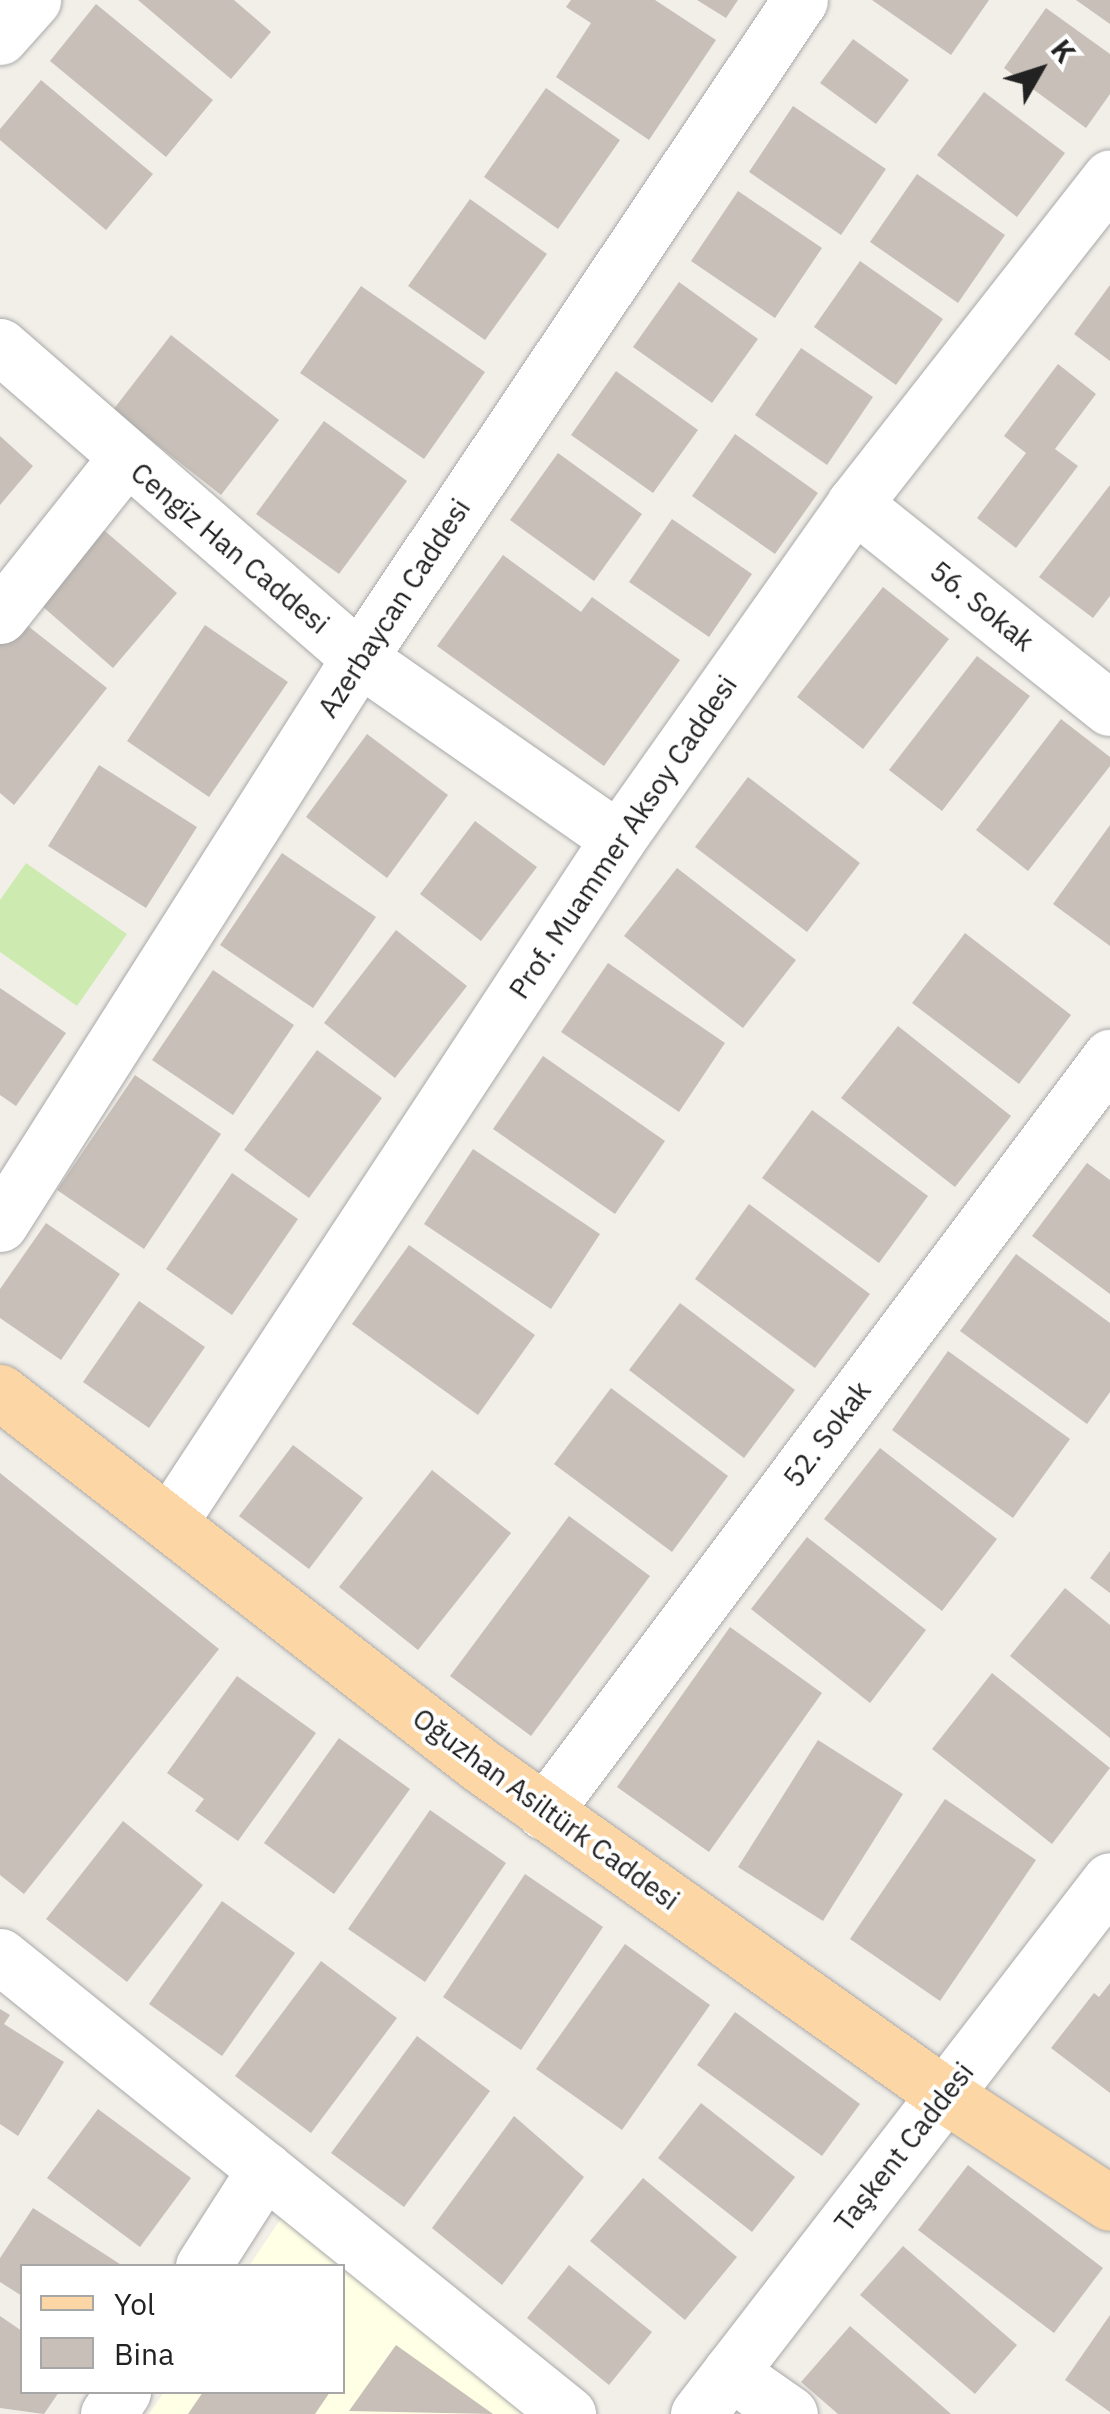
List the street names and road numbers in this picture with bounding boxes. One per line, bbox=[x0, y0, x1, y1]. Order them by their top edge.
street label: Cengiz Han Caddesi bbox=[124, 455, 336, 641]
street label: Azerbaycan Caddesi bbox=[311, 492, 477, 724]
street label: 56. Sokak bbox=[923, 554, 1041, 658]
street label: Prof. Muammer Aksoy Caddesi bbox=[502, 669, 744, 1005]
street label: 52. Sokak bbox=[776, 1374, 878, 1494]
street label: Oğuzhan Asiltürk Caddesi bbox=[406, 1701, 686, 1917]
street label: Taşkent Caddesi bbox=[828, 2056, 980, 2238]

